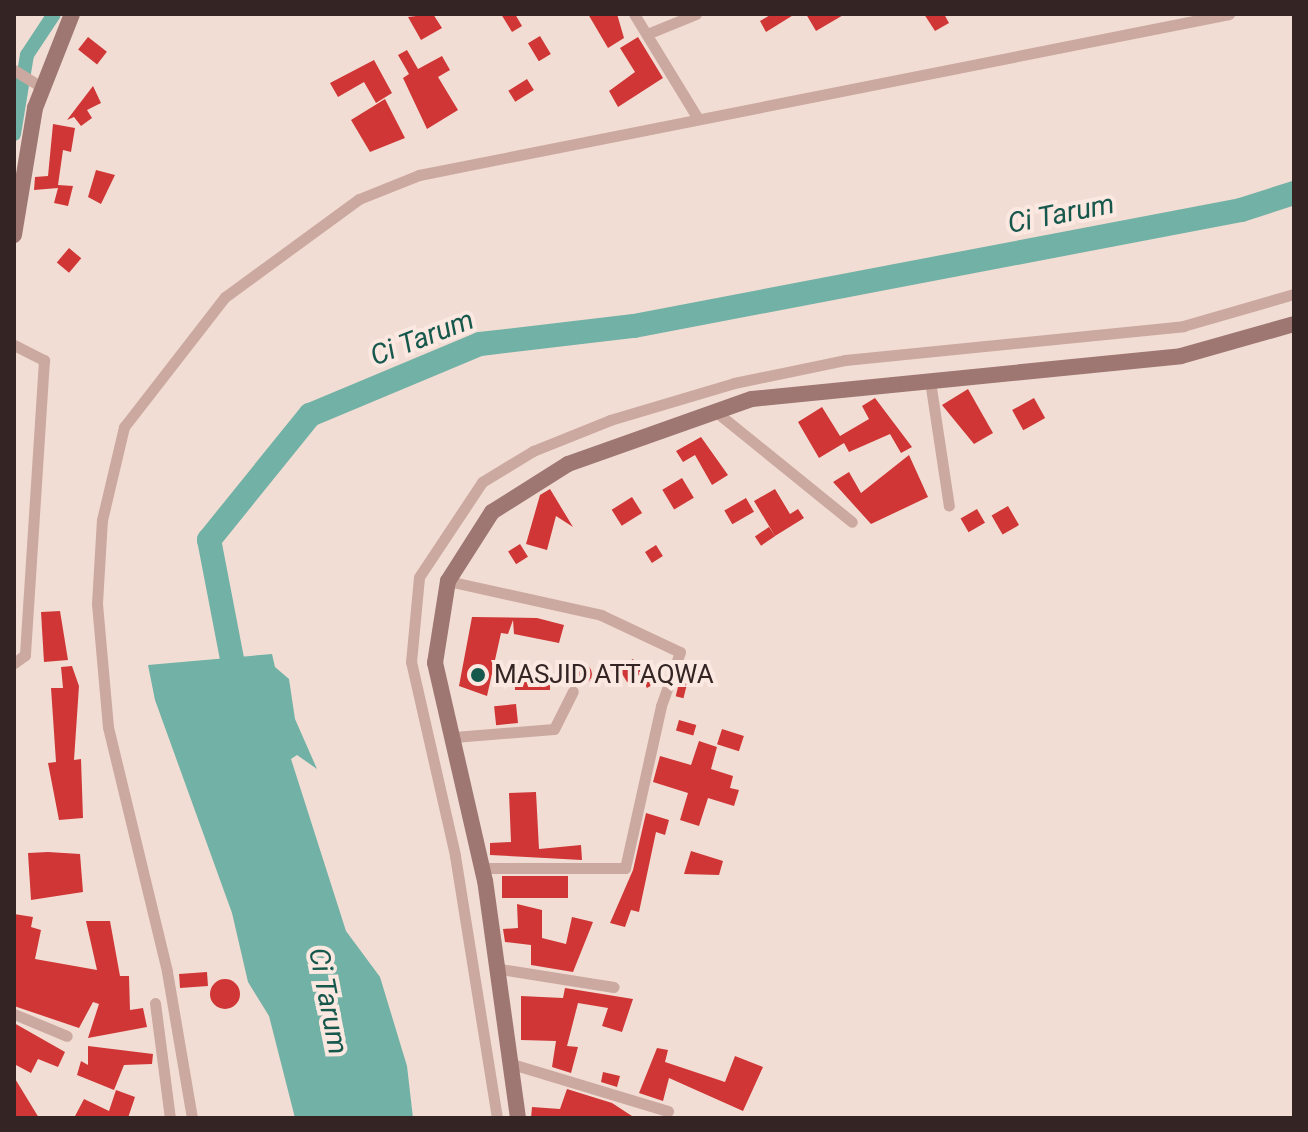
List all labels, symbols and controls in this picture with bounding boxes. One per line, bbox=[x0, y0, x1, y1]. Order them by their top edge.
water label: Ci Tarum bbox=[1005, 187, 1117, 241]
water label: Ci Tarum bbox=[365, 303, 479, 373]
place label: MASJID ATTAQWA bbox=[494, 659, 714, 691]
marker: MASJID ATTAQWA bbox=[469, 666, 487, 684]
water label: Ci Tarum bbox=[301, 945, 355, 1057]

